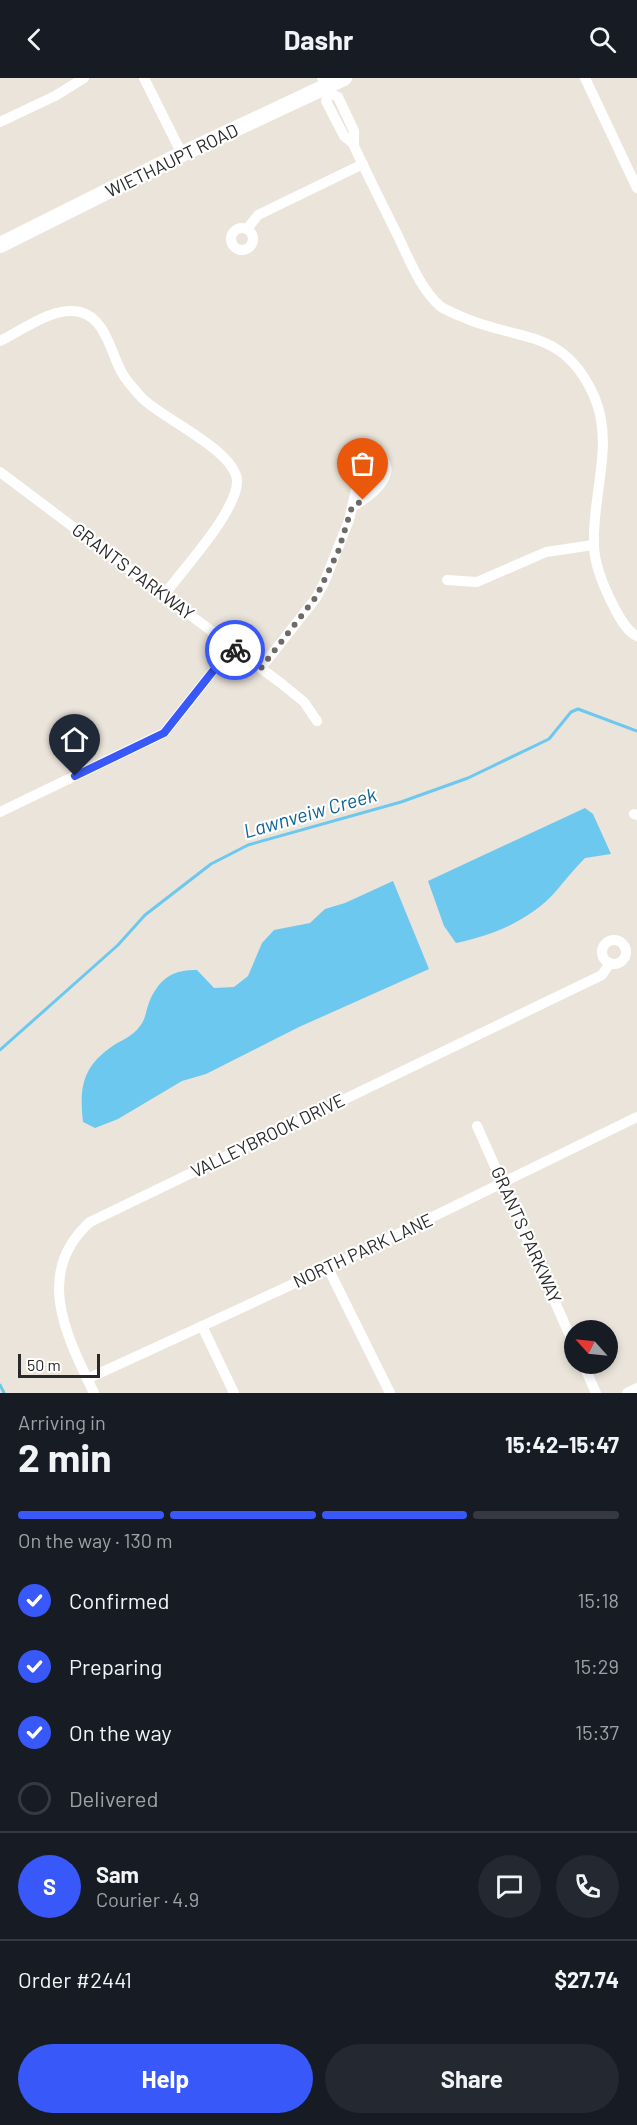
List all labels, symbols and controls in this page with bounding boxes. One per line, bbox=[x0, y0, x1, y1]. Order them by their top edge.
icon: back bbox=[18, 23, 51, 56]
text: Dashr bbox=[284, 23, 353, 55]
icon: search bbox=[586, 23, 619, 56]
street label: WIETHAUPT ROAD bbox=[102, 118, 241, 202]
pin bbox=[337, 438, 388, 500]
icon: bag bbox=[346, 447, 379, 480]
street label: GRANTS PARKWAY bbox=[68, 518, 199, 624]
courier bbox=[205, 620, 265, 680]
icon: bike bbox=[219, 634, 252, 667]
pin bbox=[49, 714, 100, 776]
icon: home bbox=[58, 723, 91, 756]
water label: Lawnveiw Creek bbox=[241, 782, 379, 842]
street label: VALLEYBROOK DRIVE bbox=[187, 1088, 348, 1182]
street label: GRANTS PARKWAY bbox=[487, 1163, 567, 1306]
street label: NORTH PARK LANE bbox=[289, 1208, 436, 1292]
north arrow bbox=[564, 1320, 618, 1374]
map controls bbox=[564, 1320, 618, 1374]
scale bar bbox=[18, 1351, 100, 1378]
text: 50 m bbox=[27, 1355, 61, 1374]
text: Arriving in bbox=[18, 1410, 106, 1434]
text: 15:42–15:47 bbox=[505, 1431, 619, 1457]
text: 2 min bbox=[18, 1433, 111, 1480]
text: On the way · 130 m bbox=[18, 1528, 173, 1552]
icon: check bbox=[18, 1584, 51, 1617]
text: Confirmed bbox=[69, 1587, 169, 1613]
text: 15:18 bbox=[578, 1588, 619, 1612]
icon: check bbox=[18, 1650, 51, 1683]
text: Preparing bbox=[69, 1653, 162, 1679]
text: 15:29 bbox=[574, 1654, 619, 1678]
icon: check bbox=[18, 1716, 51, 1749]
text: On the way bbox=[69, 1719, 172, 1745]
text: 15:37 bbox=[575, 1720, 619, 1744]
text: Delivered bbox=[69, 1785, 158, 1811]
button: chat bbox=[478, 1855, 541, 1918]
button: phone bbox=[556, 1855, 619, 1918]
text: Sam bbox=[96, 1861, 139, 1887]
text: S bbox=[43, 1873, 56, 1899]
text: Courier · 4.9 bbox=[96, 1887, 199, 1911]
text: Order #2441 bbox=[18, 1966, 132, 1992]
text: $27.74 bbox=[554, 1966, 619, 1992]
button: Help bbox=[18, 2044, 313, 2113]
button: Share bbox=[325, 2044, 619, 2113]

